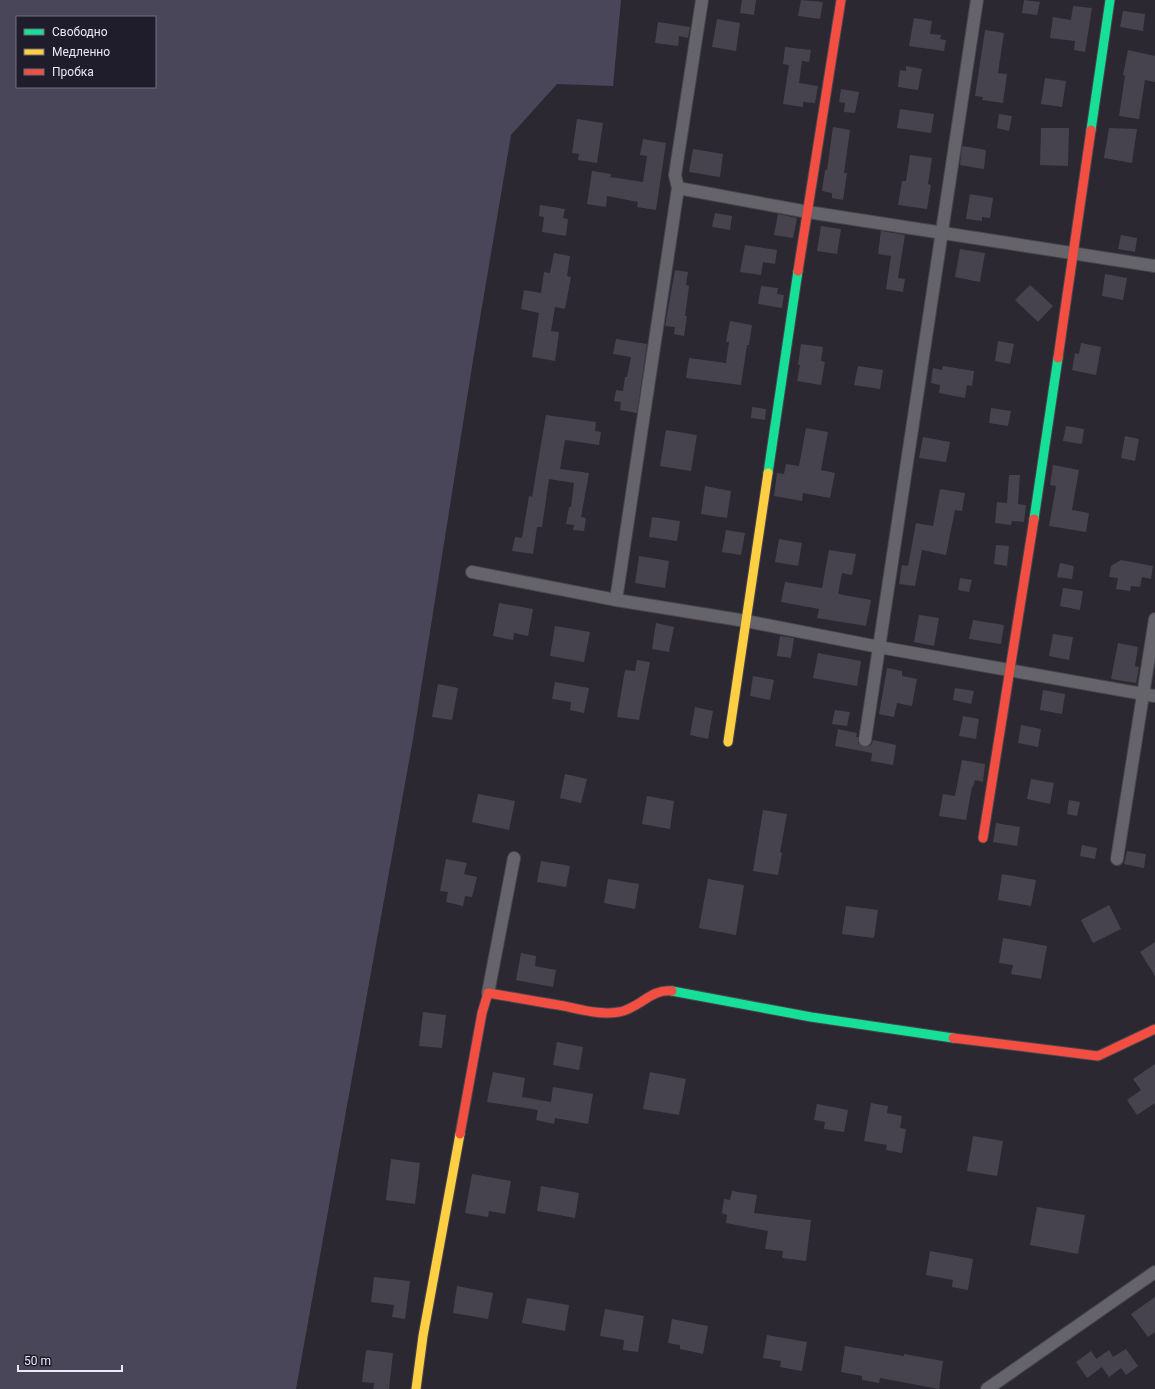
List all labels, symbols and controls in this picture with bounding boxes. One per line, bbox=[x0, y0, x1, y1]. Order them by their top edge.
legend bbox=[16, 16, 156, 88]
text: Свободно bbox=[52, 25, 108, 39]
text: Медленно bbox=[52, 45, 110, 59]
text: Пробка bbox=[52, 65, 94, 79]
scale bar bbox=[18, 1347, 122, 1373]
text: 50 m bbox=[24, 1354, 51, 1368]

